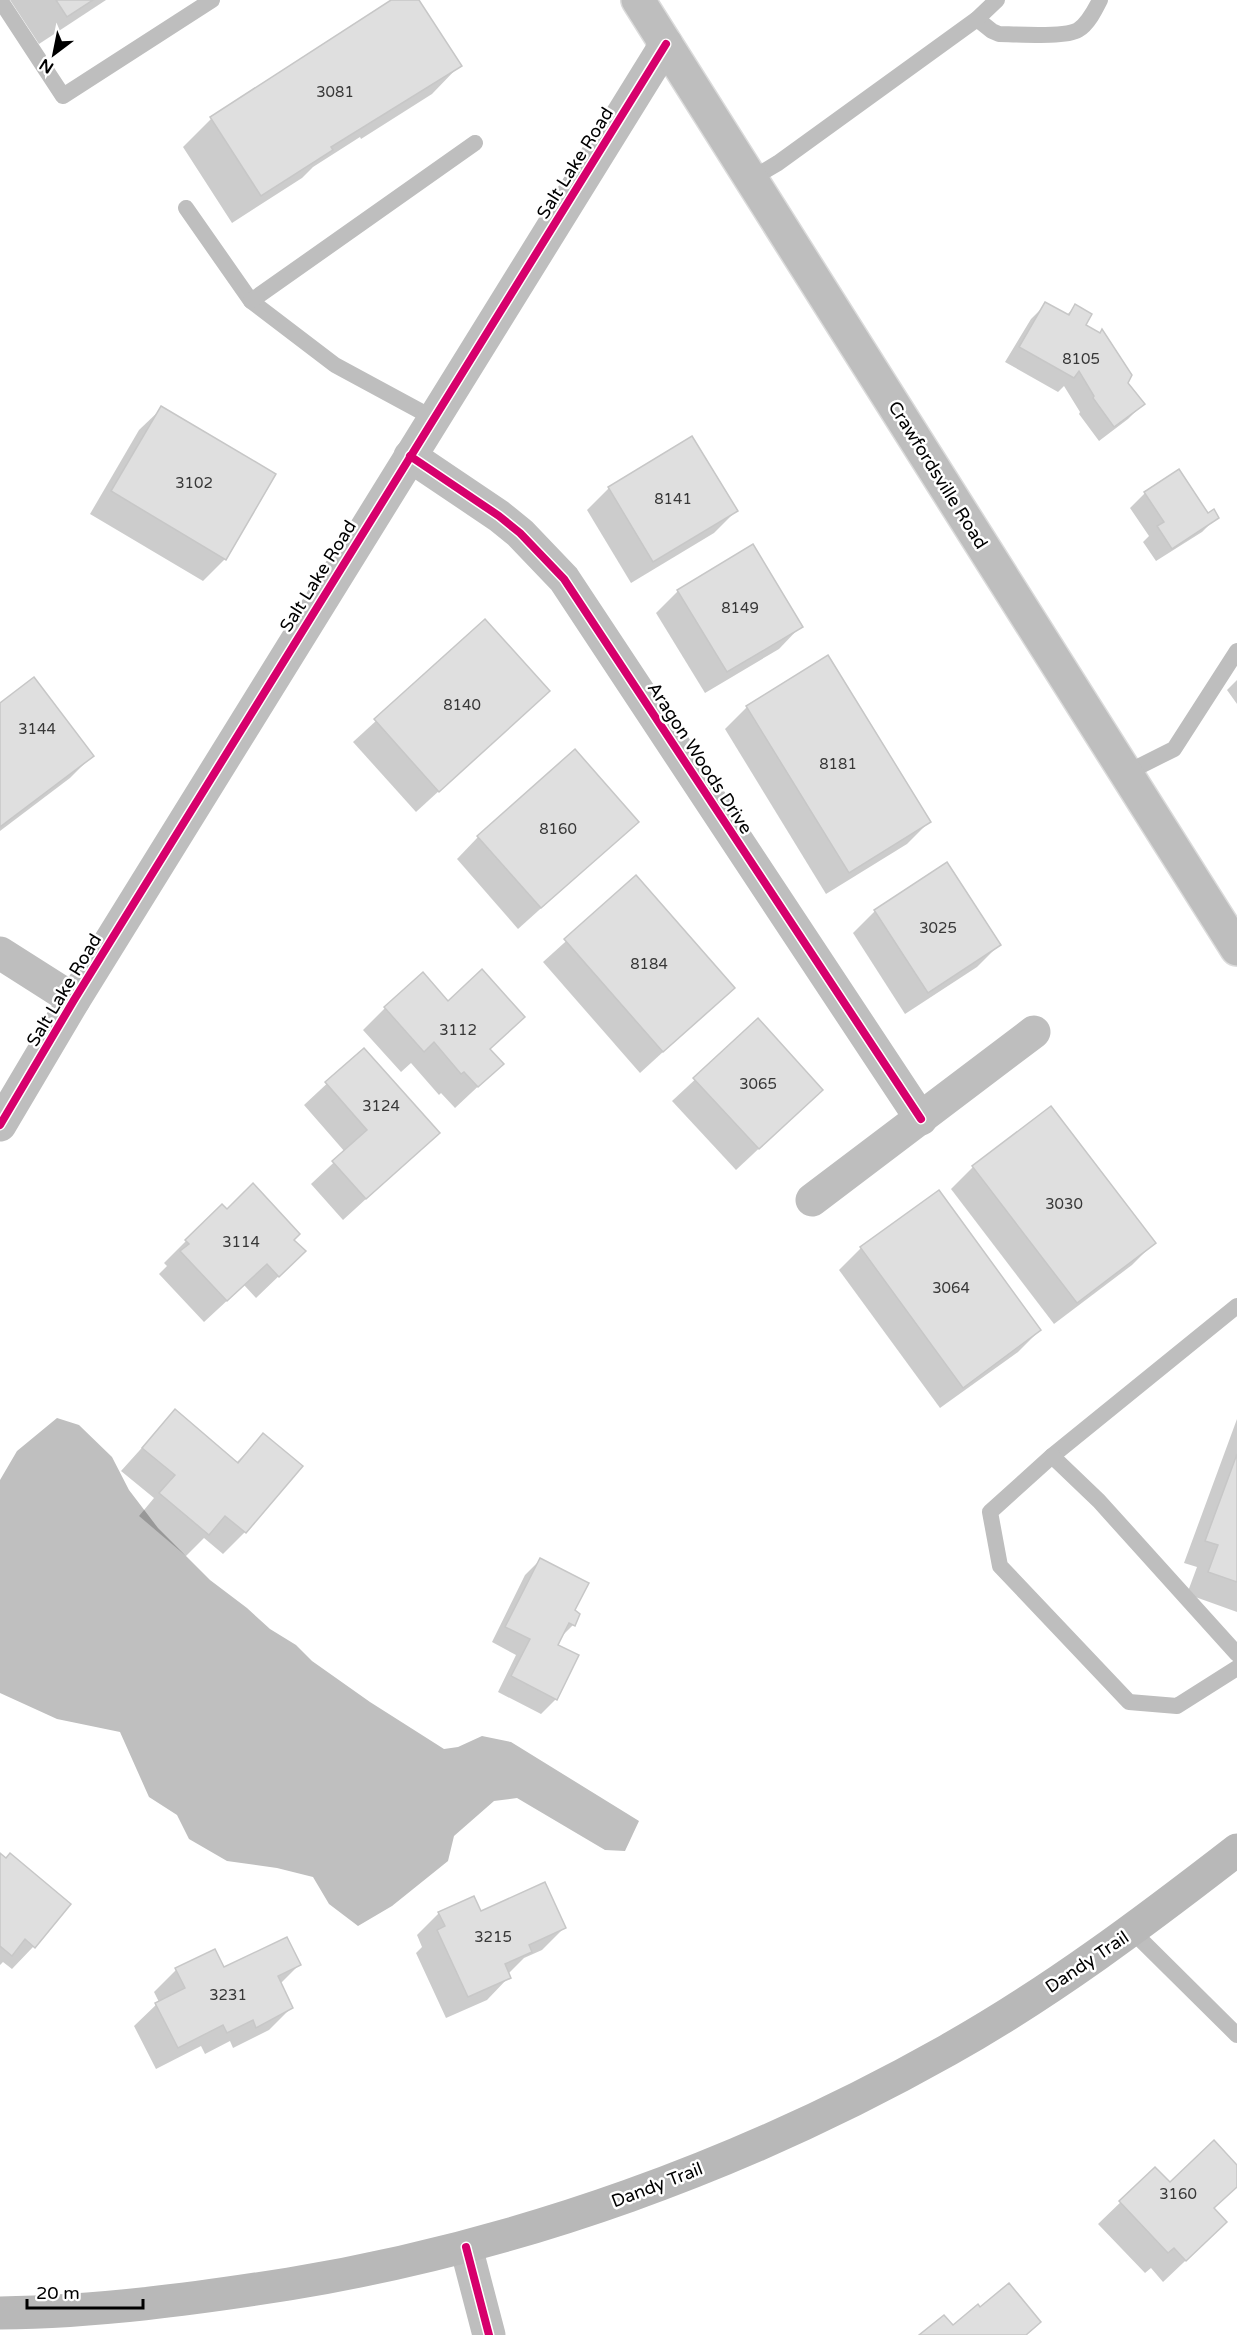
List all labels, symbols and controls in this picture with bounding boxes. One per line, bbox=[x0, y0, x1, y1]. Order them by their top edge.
north arrow bbox=[24, 24, 84, 84]
text: N bbox=[36, 54, 57, 78]
house number: 3081 bbox=[316, 83, 354, 101]
street label: Salt Lake Road bbox=[532, 103, 618, 223]
house number: 8105 bbox=[1062, 350, 1100, 368]
street label: Crawfordsville Road bbox=[884, 397, 992, 553]
house number: 3102 bbox=[175, 474, 213, 492]
house number: 8141 bbox=[654, 490, 692, 508]
street label: Salt Lake Road bbox=[275, 516, 361, 636]
house number: 8149 bbox=[721, 599, 759, 617]
street label: Aragon Woods Drive bbox=[643, 678, 757, 838]
house number: 8140 bbox=[443, 696, 481, 714]
house number: 3144 bbox=[18, 720, 56, 738]
house number: 8181 bbox=[819, 755, 857, 773]
house number: 8160 bbox=[539, 820, 577, 838]
house number: 3025 bbox=[919, 919, 957, 937]
street label: Salt Lake Road bbox=[22, 930, 106, 1050]
house number: 8184 bbox=[630, 955, 668, 973]
house number: 3112 bbox=[439, 1021, 477, 1039]
house number: 3065 bbox=[739, 1075, 777, 1093]
house number: 3124 bbox=[362, 1097, 400, 1115]
house number: 3030 bbox=[1045, 1195, 1083, 1213]
house number: 3114 bbox=[222, 1233, 260, 1251]
house number: 3064 bbox=[932, 1279, 970, 1297]
street label: Dandy Trail bbox=[1041, 1926, 1133, 1998]
house number: 3215 bbox=[474, 1928, 512, 1946]
house number: 3231 bbox=[209, 1986, 247, 2004]
street label: Dandy Trail bbox=[608, 2158, 706, 2212]
house number: 3160 bbox=[1159, 2185, 1197, 2203]
scale bar bbox=[27, 2272, 142, 2310]
text: 20 m bbox=[36, 2282, 80, 2304]

